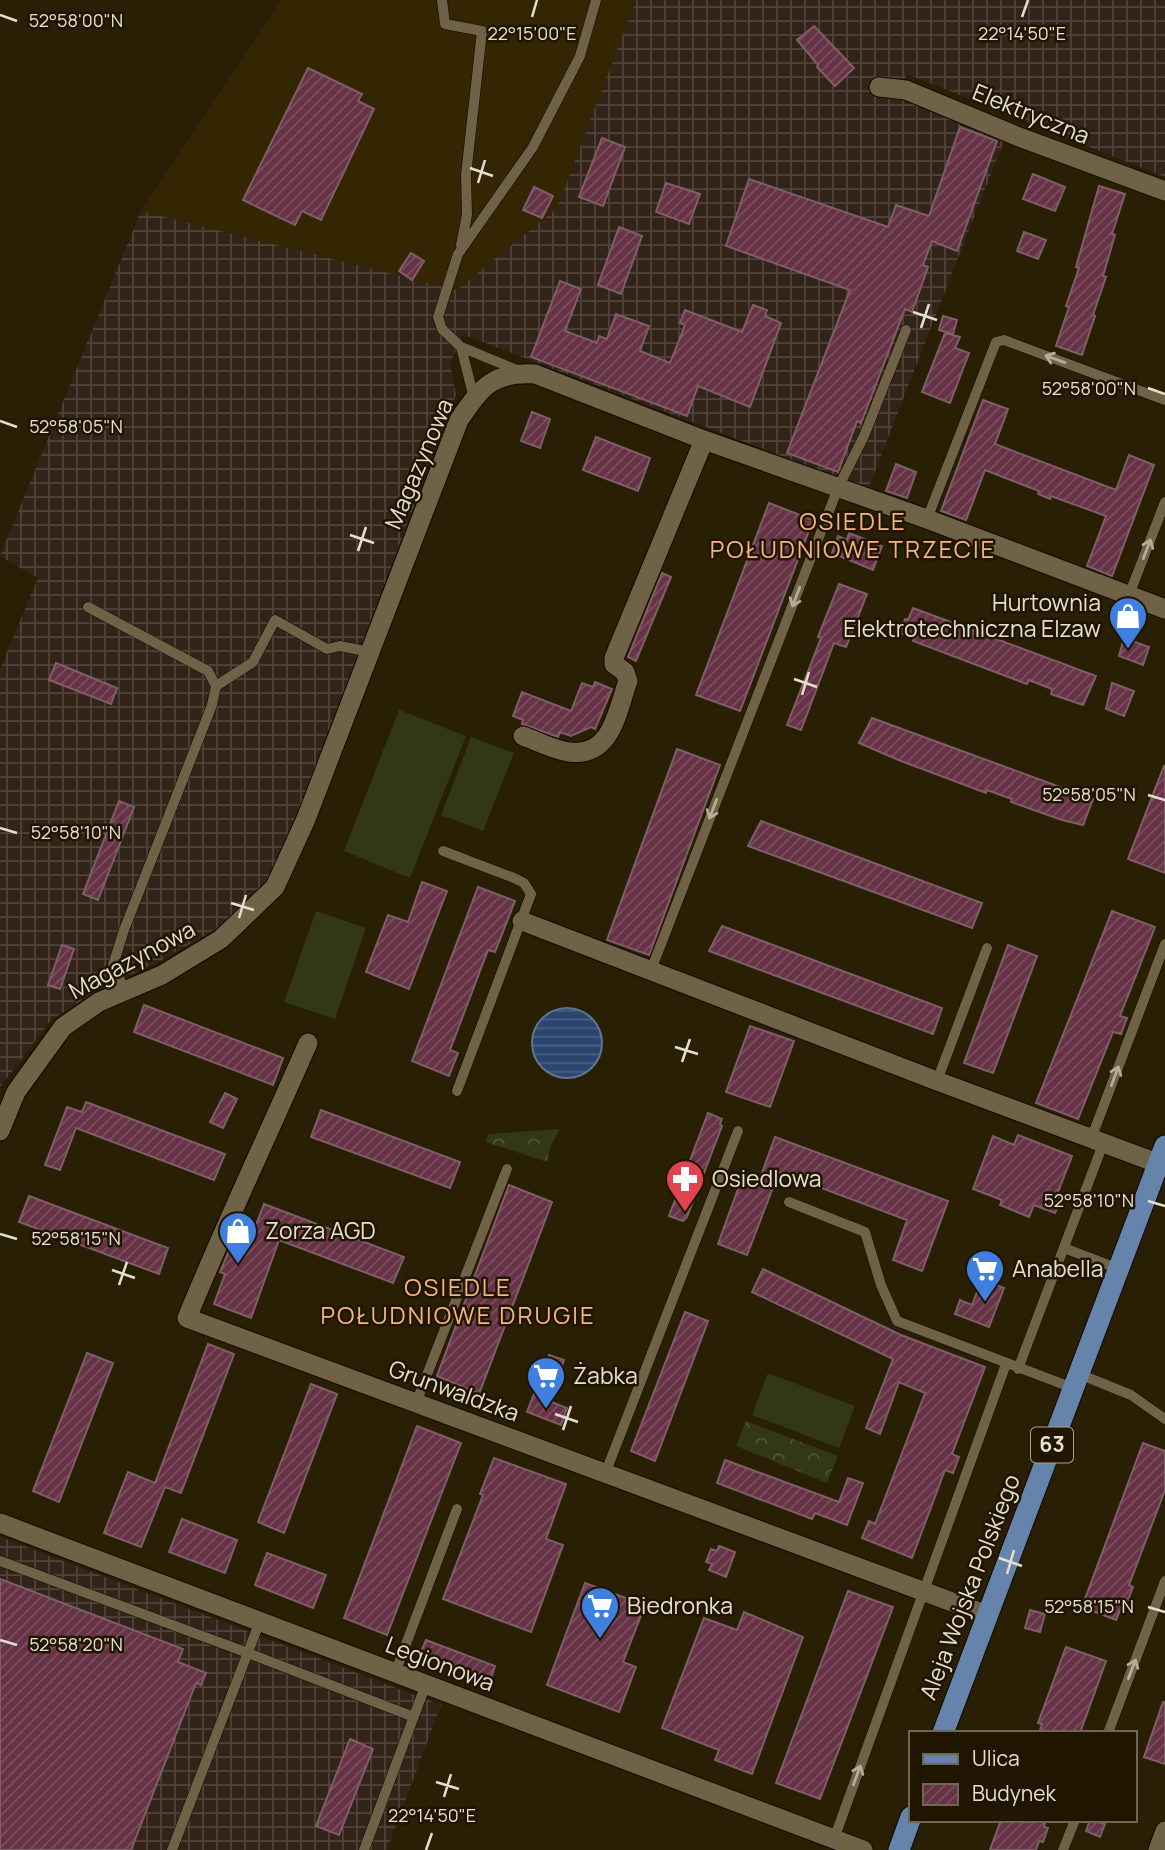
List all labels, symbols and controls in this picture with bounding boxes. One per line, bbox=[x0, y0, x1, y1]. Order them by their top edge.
text: 52°58'00"N bbox=[29, 8, 123, 32]
text: 22°15'00"E bbox=[487, 21, 577, 45]
text: 22°14'50"E bbox=[978, 21, 1066, 45]
street label: Elektryczna bbox=[968, 75, 1095, 151]
one-way arrow bbox=[1045, 352, 1067, 364]
text: 52°58'00"N bbox=[1042, 376, 1136, 400]
street label: Magazynowa bbox=[376, 393, 460, 534]
text: 52°58'05"N bbox=[29, 414, 123, 438]
district label: OSIEDLE POŁUDNIOWE TRZECIE bbox=[710, 504, 996, 565]
one-way arrow bbox=[1142, 538, 1154, 560]
one-way arrow bbox=[788, 586, 801, 608]
place label: Hurtownia Elektrotechniczna Elzaw bbox=[843, 586, 1101, 644]
shop icon: Hurtownia Elektrotechniczna Elzaw bbox=[1107, 595, 1149, 650]
text: 52°58'05"N bbox=[1042, 782, 1136, 806]
one-way arrow bbox=[706, 798, 719, 820]
text: 52°58'10"N bbox=[31, 820, 121, 844]
street label: Magazynowa bbox=[63, 912, 200, 1006]
one-way arrow bbox=[1110, 1066, 1122, 1087]
pharmacy icon: Osiedlowa bbox=[664, 1158, 706, 1213]
place label: Osiedlowa bbox=[712, 1162, 821, 1194]
text: 52°58'10"N bbox=[1044, 1188, 1134, 1212]
shop icon: Zorza AGD bbox=[217, 1210, 259, 1265]
place label: Zorza AGD bbox=[265, 1214, 376, 1246]
text: 52°58'15"N bbox=[31, 1226, 121, 1250]
supermarket icon: Anabella bbox=[964, 1248, 1006, 1303]
place label: Anabella bbox=[1012, 1252, 1104, 1284]
district label: OSIEDLE POŁUDNIOWE DRUGIE bbox=[320, 1270, 596, 1331]
street label: Grunwaldzka bbox=[385, 1352, 524, 1429]
supermarket icon: Żabka bbox=[525, 1355, 567, 1410]
place label: Żabka bbox=[573, 1359, 638, 1391]
road number: 63 bbox=[1031, 1428, 1073, 1462]
street label: Aleja Wojska Polskiego bbox=[911, 1469, 1027, 1704]
supermarket icon: Biedronka bbox=[579, 1585, 621, 1640]
place label: Biedronka bbox=[627, 1589, 733, 1621]
text: 52°58'15"N bbox=[1044, 1594, 1134, 1618]
street label: Legionowa bbox=[381, 1628, 499, 1698]
text: 52°58'20"N bbox=[29, 1632, 123, 1656]
one-way arrow bbox=[1126, 1658, 1139, 1680]
legend bbox=[909, 1731, 1137, 1822]
text: Ulica bbox=[972, 1744, 1020, 1772]
one-way arrow bbox=[852, 1765, 865, 1787]
text: Budynek bbox=[972, 1779, 1057, 1807]
text: 22°14'50"E bbox=[388, 1803, 476, 1827]

